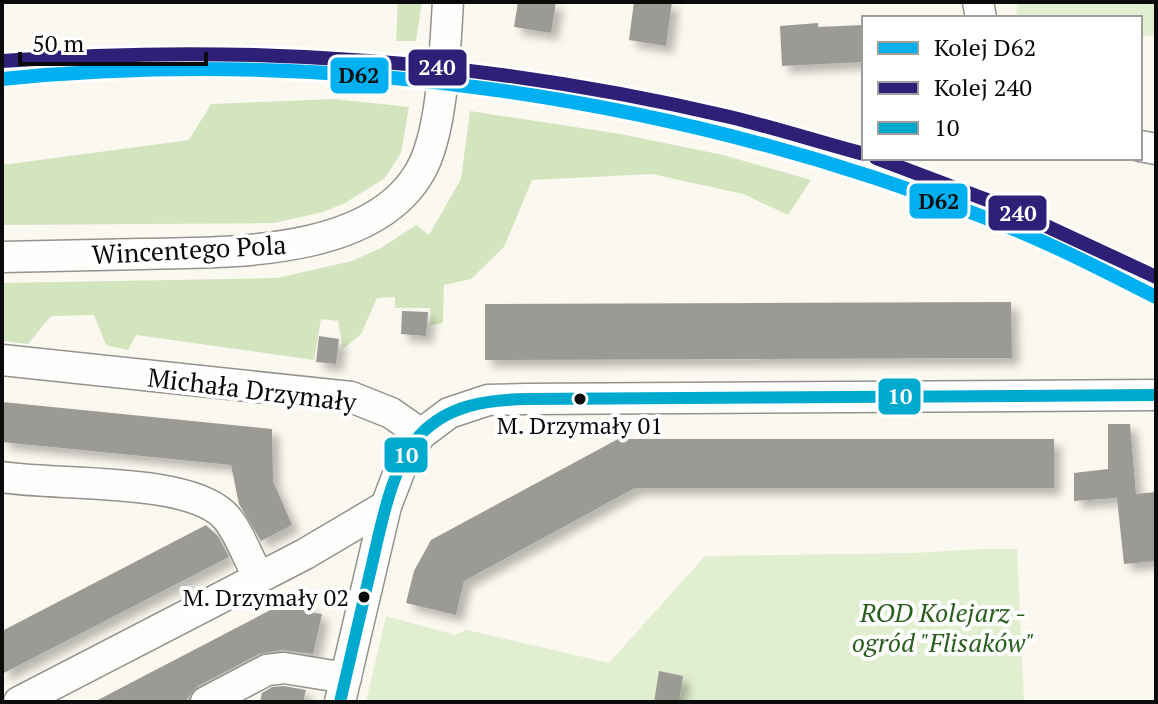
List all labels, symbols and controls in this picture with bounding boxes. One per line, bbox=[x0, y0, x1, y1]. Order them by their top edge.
scale bar bbox=[20, 16, 206, 66]
legend bbox=[862, 16, 1142, 160]
text: 50 m bbox=[32, 27, 84, 59]
text: Kolej D62 bbox=[934, 31, 1036, 63]
line badge: 240 bbox=[407, 48, 468, 87]
text: 240 bbox=[418, 52, 456, 81]
line badge: D62 bbox=[329, 56, 390, 95]
text: D62 bbox=[338, 60, 380, 89]
text: Kolej 240 bbox=[934, 71, 1032, 103]
text: 10 bbox=[934, 111, 960, 143]
line badge: D62 bbox=[908, 182, 969, 220]
text: D62 bbox=[918, 186, 960, 215]
line badge: 240 bbox=[987, 194, 1048, 232]
text: 240 bbox=[999, 198, 1037, 227]
street label: Wincentego Pola bbox=[91, 227, 287, 271]
street label: Michała Drzymały bbox=[146, 359, 359, 419]
line badge: 10 bbox=[877, 377, 922, 416]
text: 10 bbox=[888, 381, 912, 410]
marker: M. Drzymały 01 bbox=[572, 391, 588, 407]
place label: M. Drzymały 01 bbox=[497, 409, 663, 441]
line badge: 10 bbox=[383, 436, 429, 474]
text: 10 bbox=[394, 440, 418, 469]
place label: M. Drzymały 02 bbox=[183, 581, 349, 613]
marker: M. Drzymały 02 bbox=[356, 589, 372, 605]
park label: ROD Kolejarz - ogród "Flisaków" bbox=[852, 595, 1034, 659]

